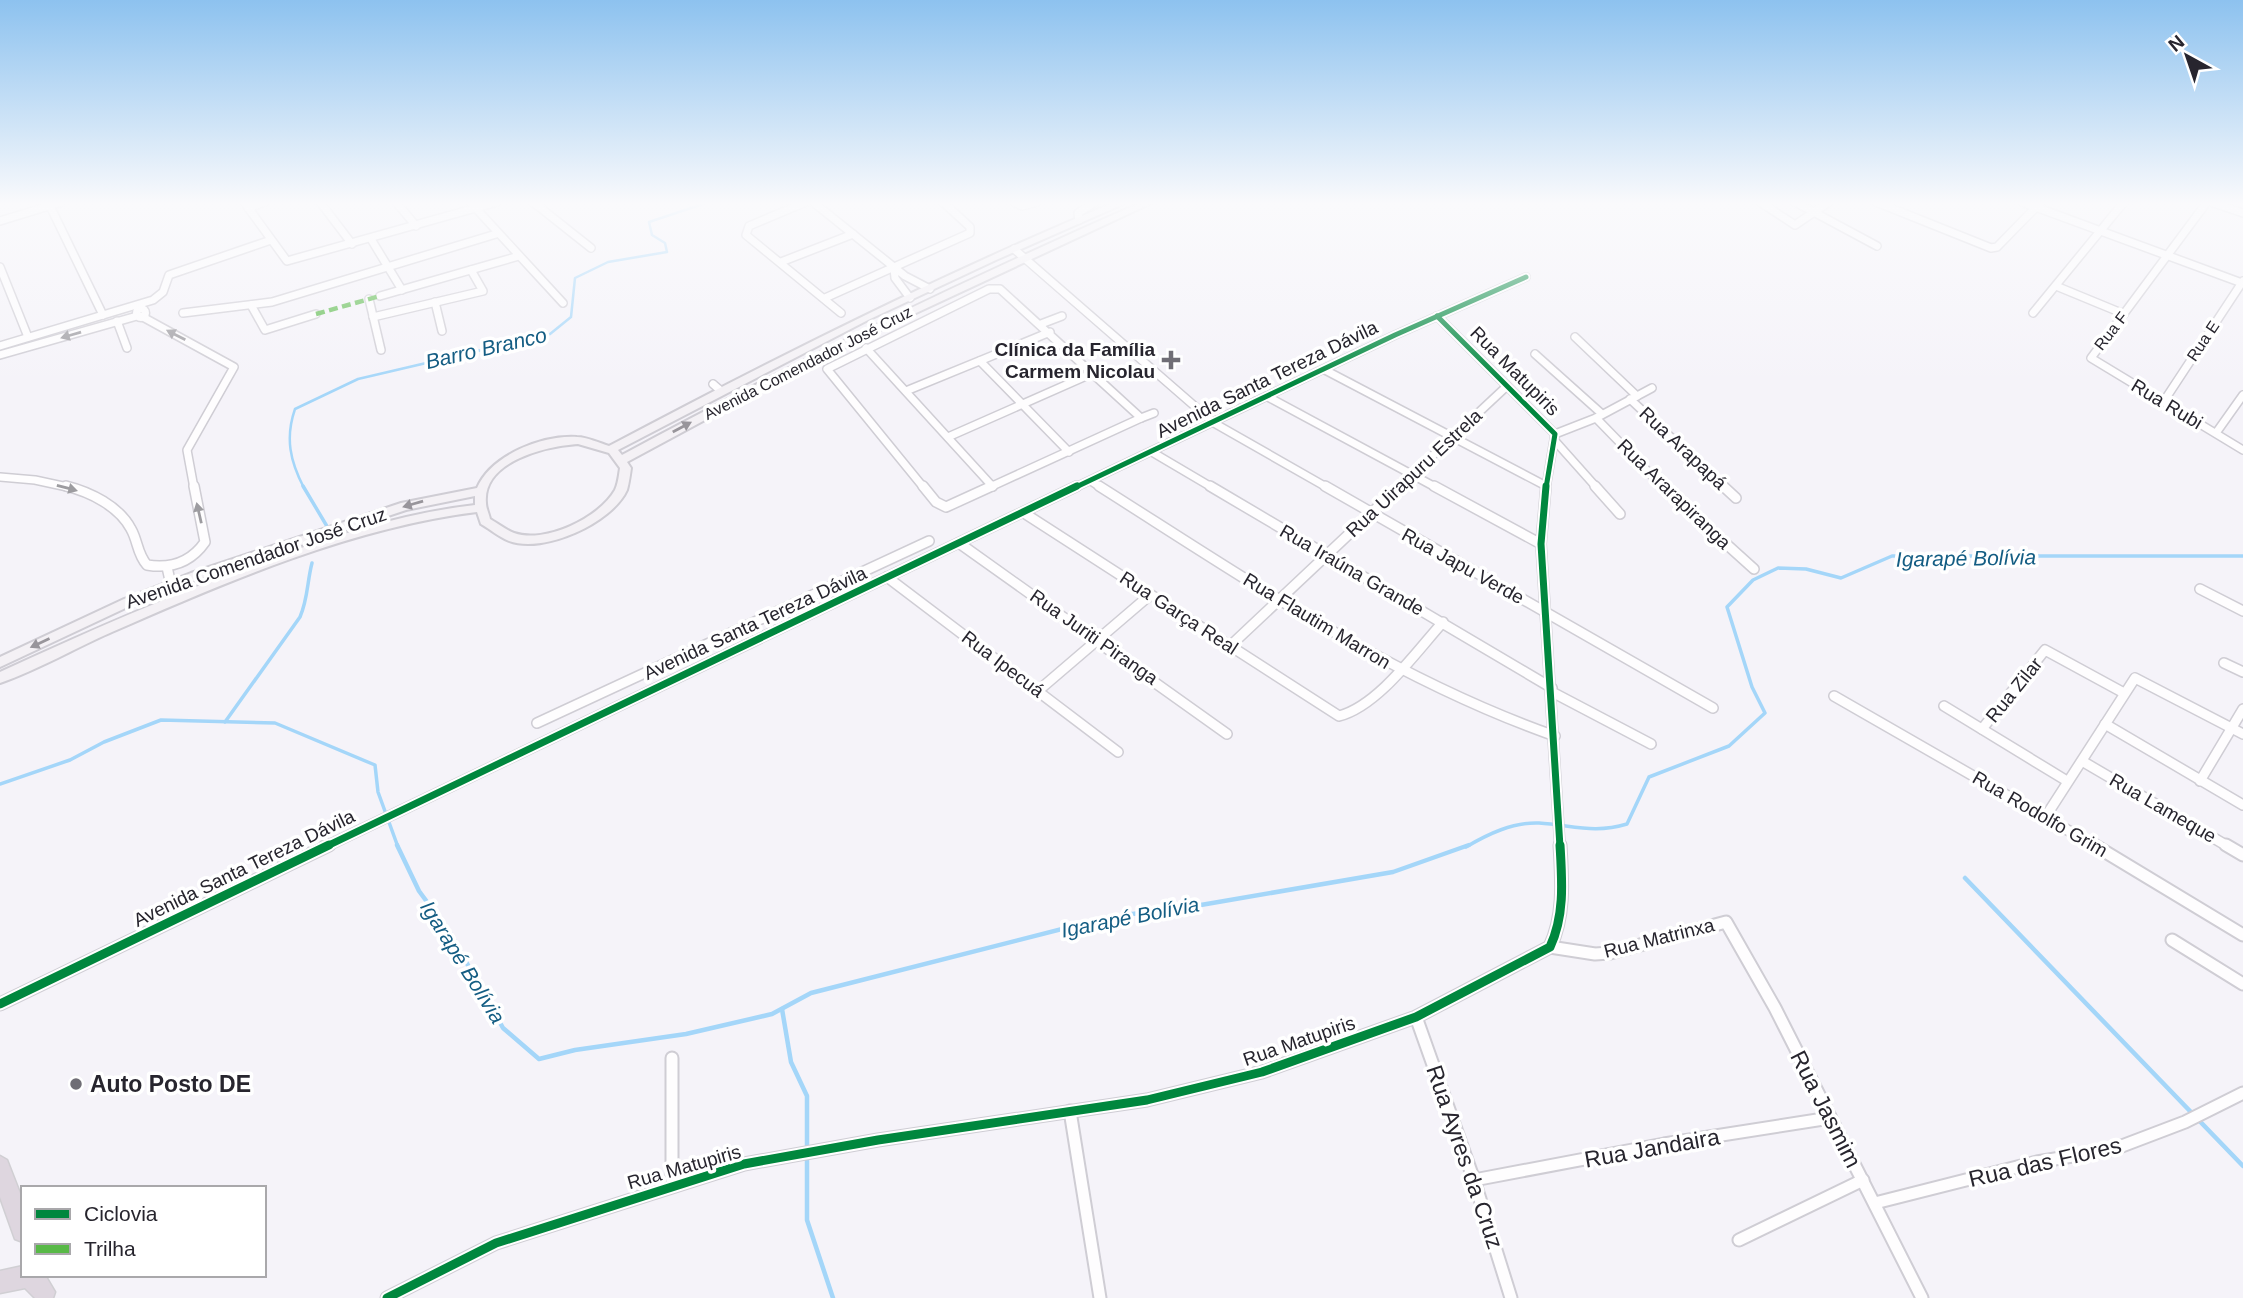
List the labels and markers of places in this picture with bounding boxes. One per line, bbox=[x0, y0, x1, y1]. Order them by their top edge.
place label: Clínica da Família Carmem Nicolau bbox=[995, 339, 1155, 382]
marker: Clínica da Família Carmem Nicolau bbox=[1161, 350, 1181, 370]
place label: Auto Posto DE bbox=[90, 1071, 251, 1097]
marker: Auto Posto DE bbox=[68, 1076, 84, 1092]

